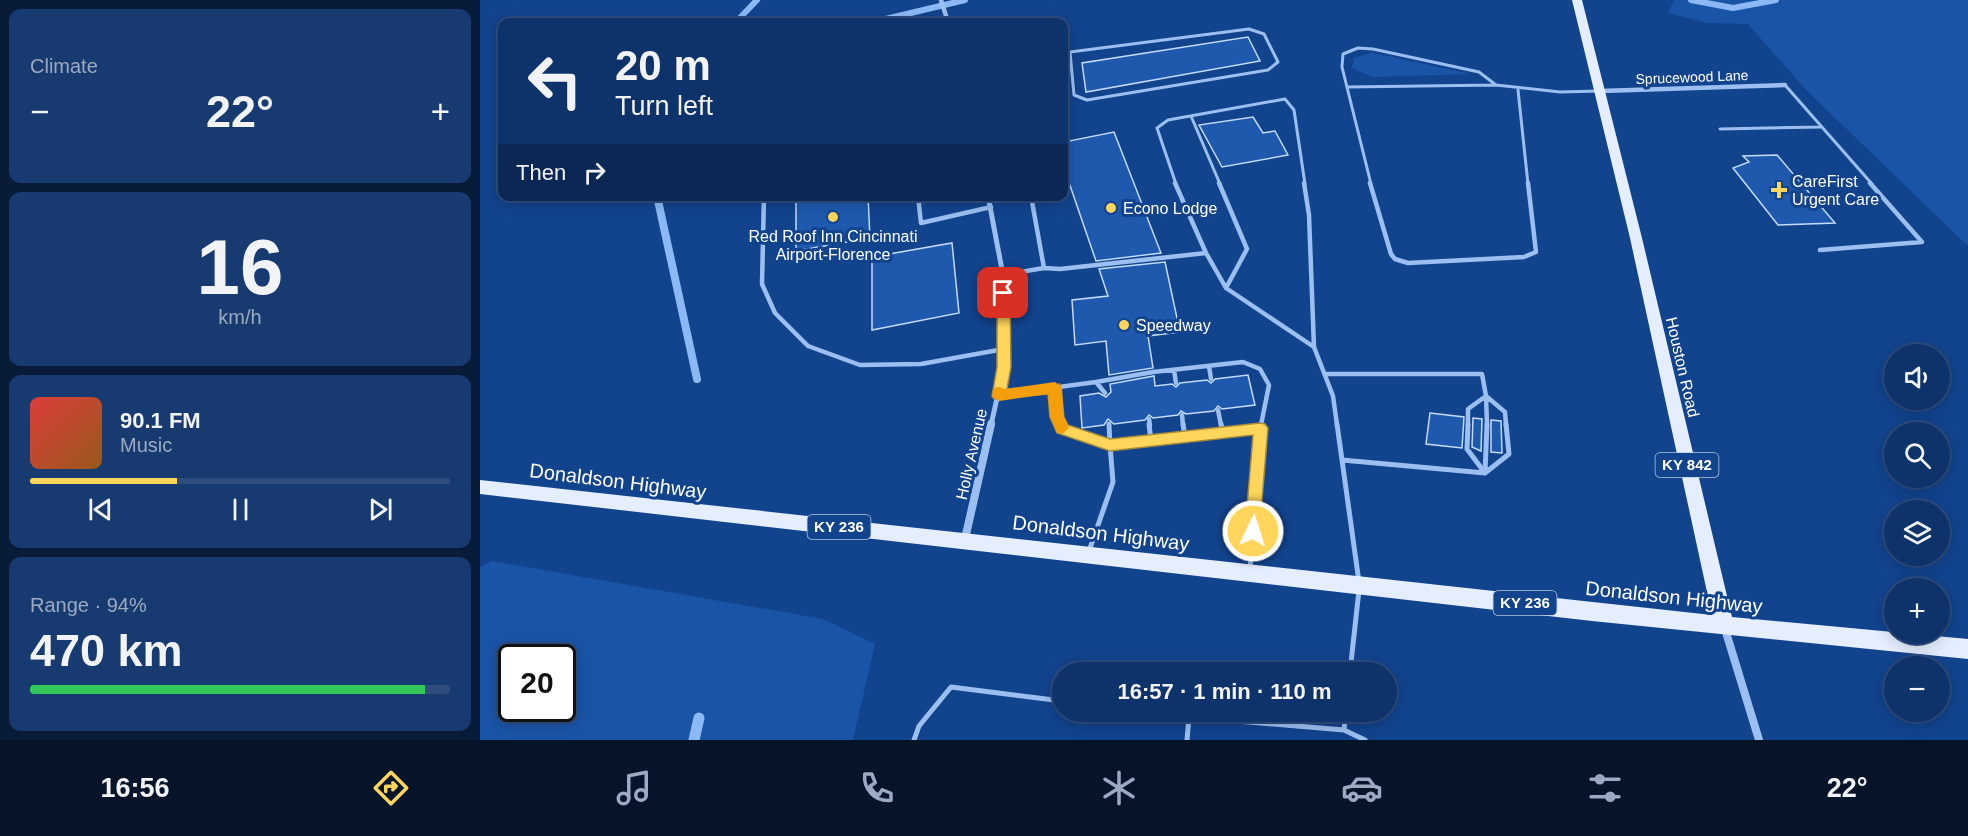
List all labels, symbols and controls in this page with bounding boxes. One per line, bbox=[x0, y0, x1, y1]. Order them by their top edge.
icon: left bbox=[516, 42, 594, 120]
text: 20 m bbox=[615, 42, 711, 89]
text: Climate bbox=[30, 55, 98, 77]
street label: Sprucewood Lane bbox=[1635, 67, 1749, 87]
text: 22° bbox=[206, 86, 274, 137]
text: Turn left bbox=[615, 91, 713, 121]
text: − bbox=[30, 93, 49, 130]
text: + bbox=[431, 93, 450, 130]
icon: right bbox=[578, 156, 611, 189]
text: Then bbox=[516, 160, 566, 185]
place label: CareFirst Urgent Care bbox=[1792, 173, 1879, 208]
marker: CareFirst Urgent Care bbox=[1770, 181, 1788, 199]
place label: Econo Lodge bbox=[1123, 200, 1217, 217]
marker: Econo Lodge bbox=[1104, 201, 1118, 215]
marker: Red Roof Inn Cincinnati Airport-Florence bbox=[826, 210, 840, 224]
text: 16 bbox=[197, 223, 283, 311]
place label: Red Roof Inn Cincinnati Airport-Florence bbox=[749, 228, 917, 263]
pin bbox=[977, 267, 1028, 318]
icon: arrive bbox=[986, 276, 1019, 309]
text: km/h bbox=[218, 306, 262, 328]
street label: Houston Road bbox=[1663, 315, 1702, 419]
place label: Speedway bbox=[1136, 317, 1211, 334]
marker: Speedway bbox=[1117, 318, 1131, 332]
map controls bbox=[1884, 344, 1950, 722]
button: sound bbox=[1884, 344, 1950, 410]
street label: Holly Avenue bbox=[953, 407, 990, 501]
text: 90.1 FM bbox=[120, 408, 201, 433]
button: search bbox=[1884, 422, 1950, 488]
text: Music bbox=[120, 434, 172, 456]
road number: KY 842 bbox=[1656, 453, 1718, 477]
street label: Donaldson Highway bbox=[528, 459, 708, 503]
icon: previous bbox=[84, 493, 117, 526]
icon: pause bbox=[224, 493, 257, 526]
icon: next bbox=[364, 493, 397, 526]
position arrow bbox=[1221, 499, 1285, 563]
button: layers bbox=[1884, 500, 1950, 566]
street label: Donaldson Highway bbox=[1011, 511, 1191, 555]
road number: KY 236 bbox=[808, 515, 871, 539]
street label: Donaldson Highway bbox=[1584, 577, 1764, 617]
button: + bbox=[1884, 578, 1950, 644]
road number: KY 236 bbox=[1494, 591, 1556, 615]
text: Range · 94% bbox=[30, 594, 147, 616]
text: 470 km bbox=[30, 625, 183, 676]
speed limit sign: 20 bbox=[498, 644, 576, 722]
button: − bbox=[1884, 656, 1950, 722]
text: 16:57 · 1 min · 110 m bbox=[1118, 679, 1332, 704]
icon: directions bbox=[370, 767, 412, 809]
icon: music bbox=[613, 767, 655, 809]
icon: phone bbox=[856, 767, 898, 809]
icon: climate bbox=[1098, 767, 1140, 809]
icon: car bbox=[1341, 767, 1383, 809]
icon: filters bbox=[1584, 767, 1626, 809]
text: 16:56 bbox=[100, 773, 169, 803]
text: 22° bbox=[1827, 773, 1868, 803]

